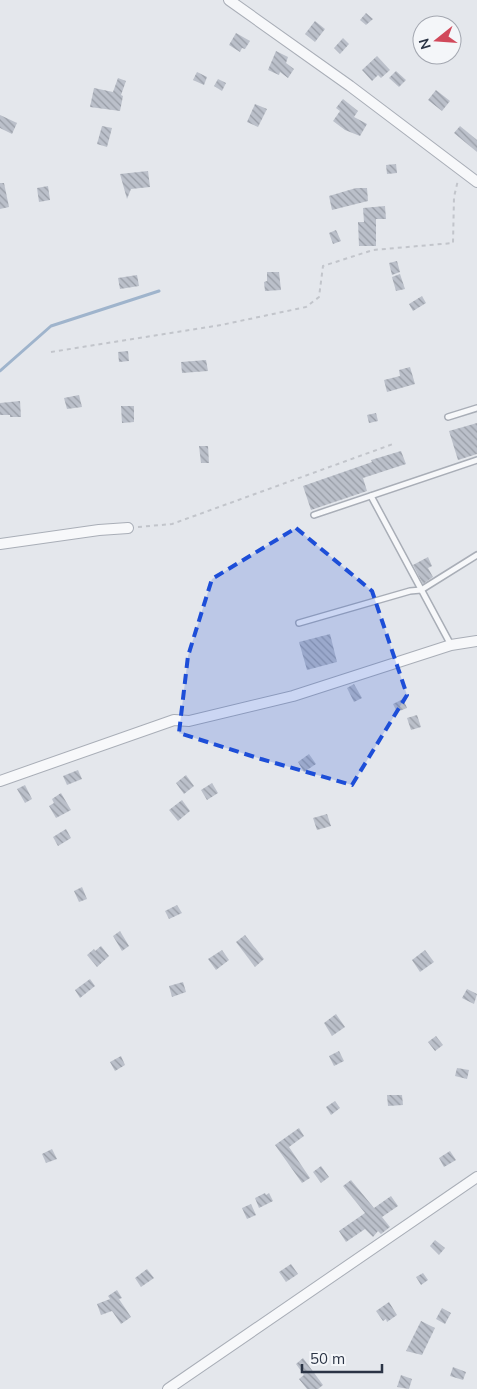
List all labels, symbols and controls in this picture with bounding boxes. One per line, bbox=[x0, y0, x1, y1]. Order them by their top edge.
north arrow bbox=[412, 15, 462, 65]
text: N bbox=[414, 36, 435, 51]
scale bar bbox=[302, 1342, 382, 1374]
text: 50 m bbox=[310, 1349, 345, 1368]

